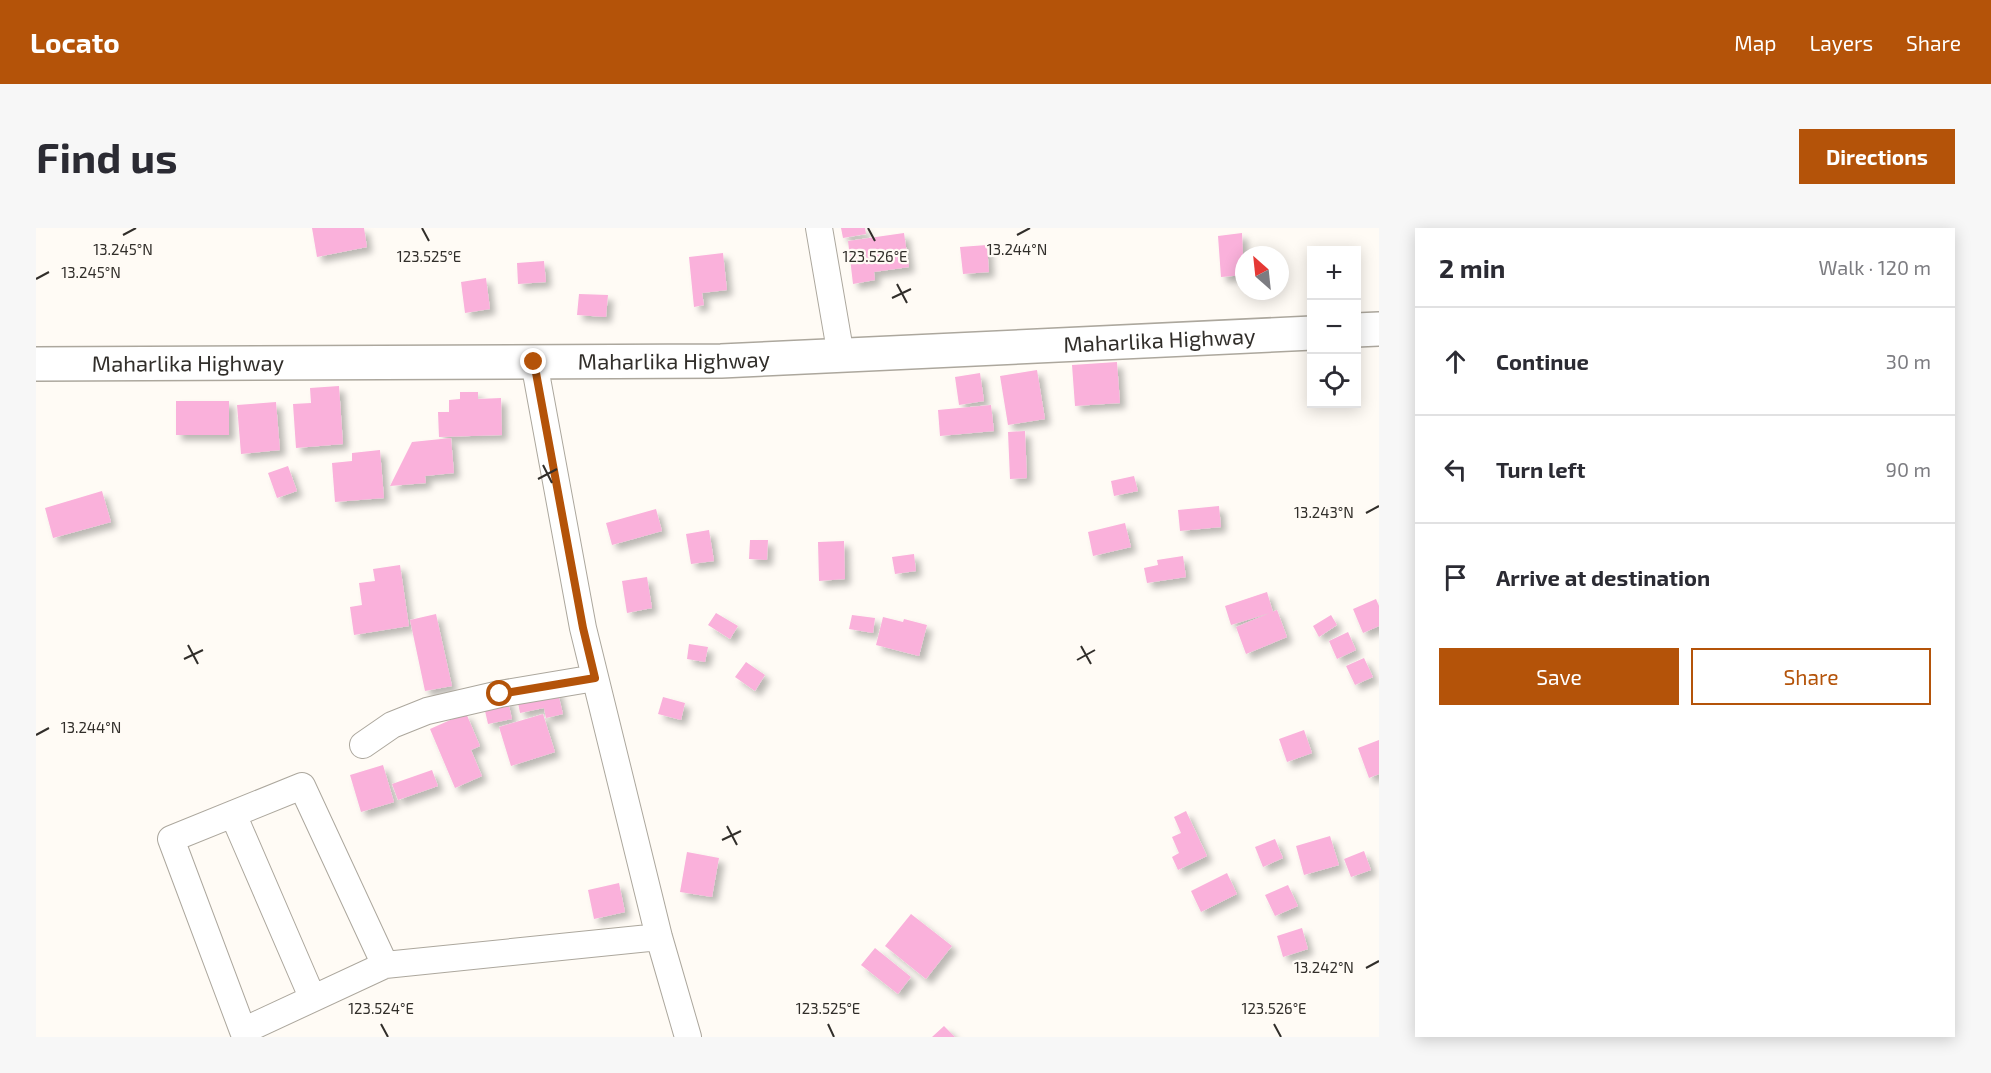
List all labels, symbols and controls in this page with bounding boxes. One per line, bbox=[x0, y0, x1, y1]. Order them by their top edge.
text: Locato bbox=[30, 25, 120, 59]
text: Map bbox=[1734, 30, 1776, 55]
text: Layers bbox=[1809, 30, 1873, 55]
text: Share bbox=[1906, 30, 1961, 55]
button: Directions bbox=[1799, 129, 1955, 184]
text: Find us bbox=[36, 131, 178, 181]
text: 13.245°N bbox=[93, 240, 153, 258]
text: 13.244°N bbox=[987, 240, 1047, 258]
north arrow bbox=[1235, 246, 1289, 300]
map controls bbox=[1307, 246, 1361, 408]
button: + bbox=[1307, 246, 1361, 300]
text: 123.525°E bbox=[397, 247, 461, 265]
text: 123.526°E bbox=[842, 247, 908, 265]
text: 2 min bbox=[1439, 252, 1505, 283]
text: Walk · 120 m bbox=[1819, 255, 1931, 279]
text: 13.245°N bbox=[61, 263, 121, 281]
button: − bbox=[1307, 300, 1361, 354]
street label: Maharlika Highway bbox=[1063, 322, 1256, 357]
street label: Maharlika Highway bbox=[578, 345, 771, 374]
icon: ahead bbox=[1439, 345, 1472, 378]
route end bbox=[520, 348, 546, 374]
text: Continue bbox=[1496, 348, 1589, 374]
street label: Maharlika Highway bbox=[92, 349, 285, 376]
text: 30 m bbox=[1886, 349, 1931, 373]
button: locate bbox=[1307, 354, 1361, 408]
icon: left bbox=[1439, 453, 1472, 486]
text: Turn left bbox=[1496, 456, 1585, 482]
text: 90 m bbox=[1886, 457, 1931, 481]
text: 13.243°N bbox=[1294, 503, 1354, 521]
icon: arrive bbox=[1439, 561, 1472, 594]
text: Arrive at destination bbox=[1496, 564, 1710, 590]
button: Save bbox=[1439, 648, 1679, 705]
button: Share bbox=[1691, 648, 1931, 705]
route start bbox=[486, 680, 512, 706]
text: 13.244°N bbox=[61, 718, 121, 736]
text: 13.242°N bbox=[1294, 958, 1354, 976]
text: 123.524°E bbox=[348, 999, 414, 1017]
text: 123.525°E bbox=[796, 999, 860, 1017]
text: 123.526°E bbox=[1241, 999, 1307, 1017]

